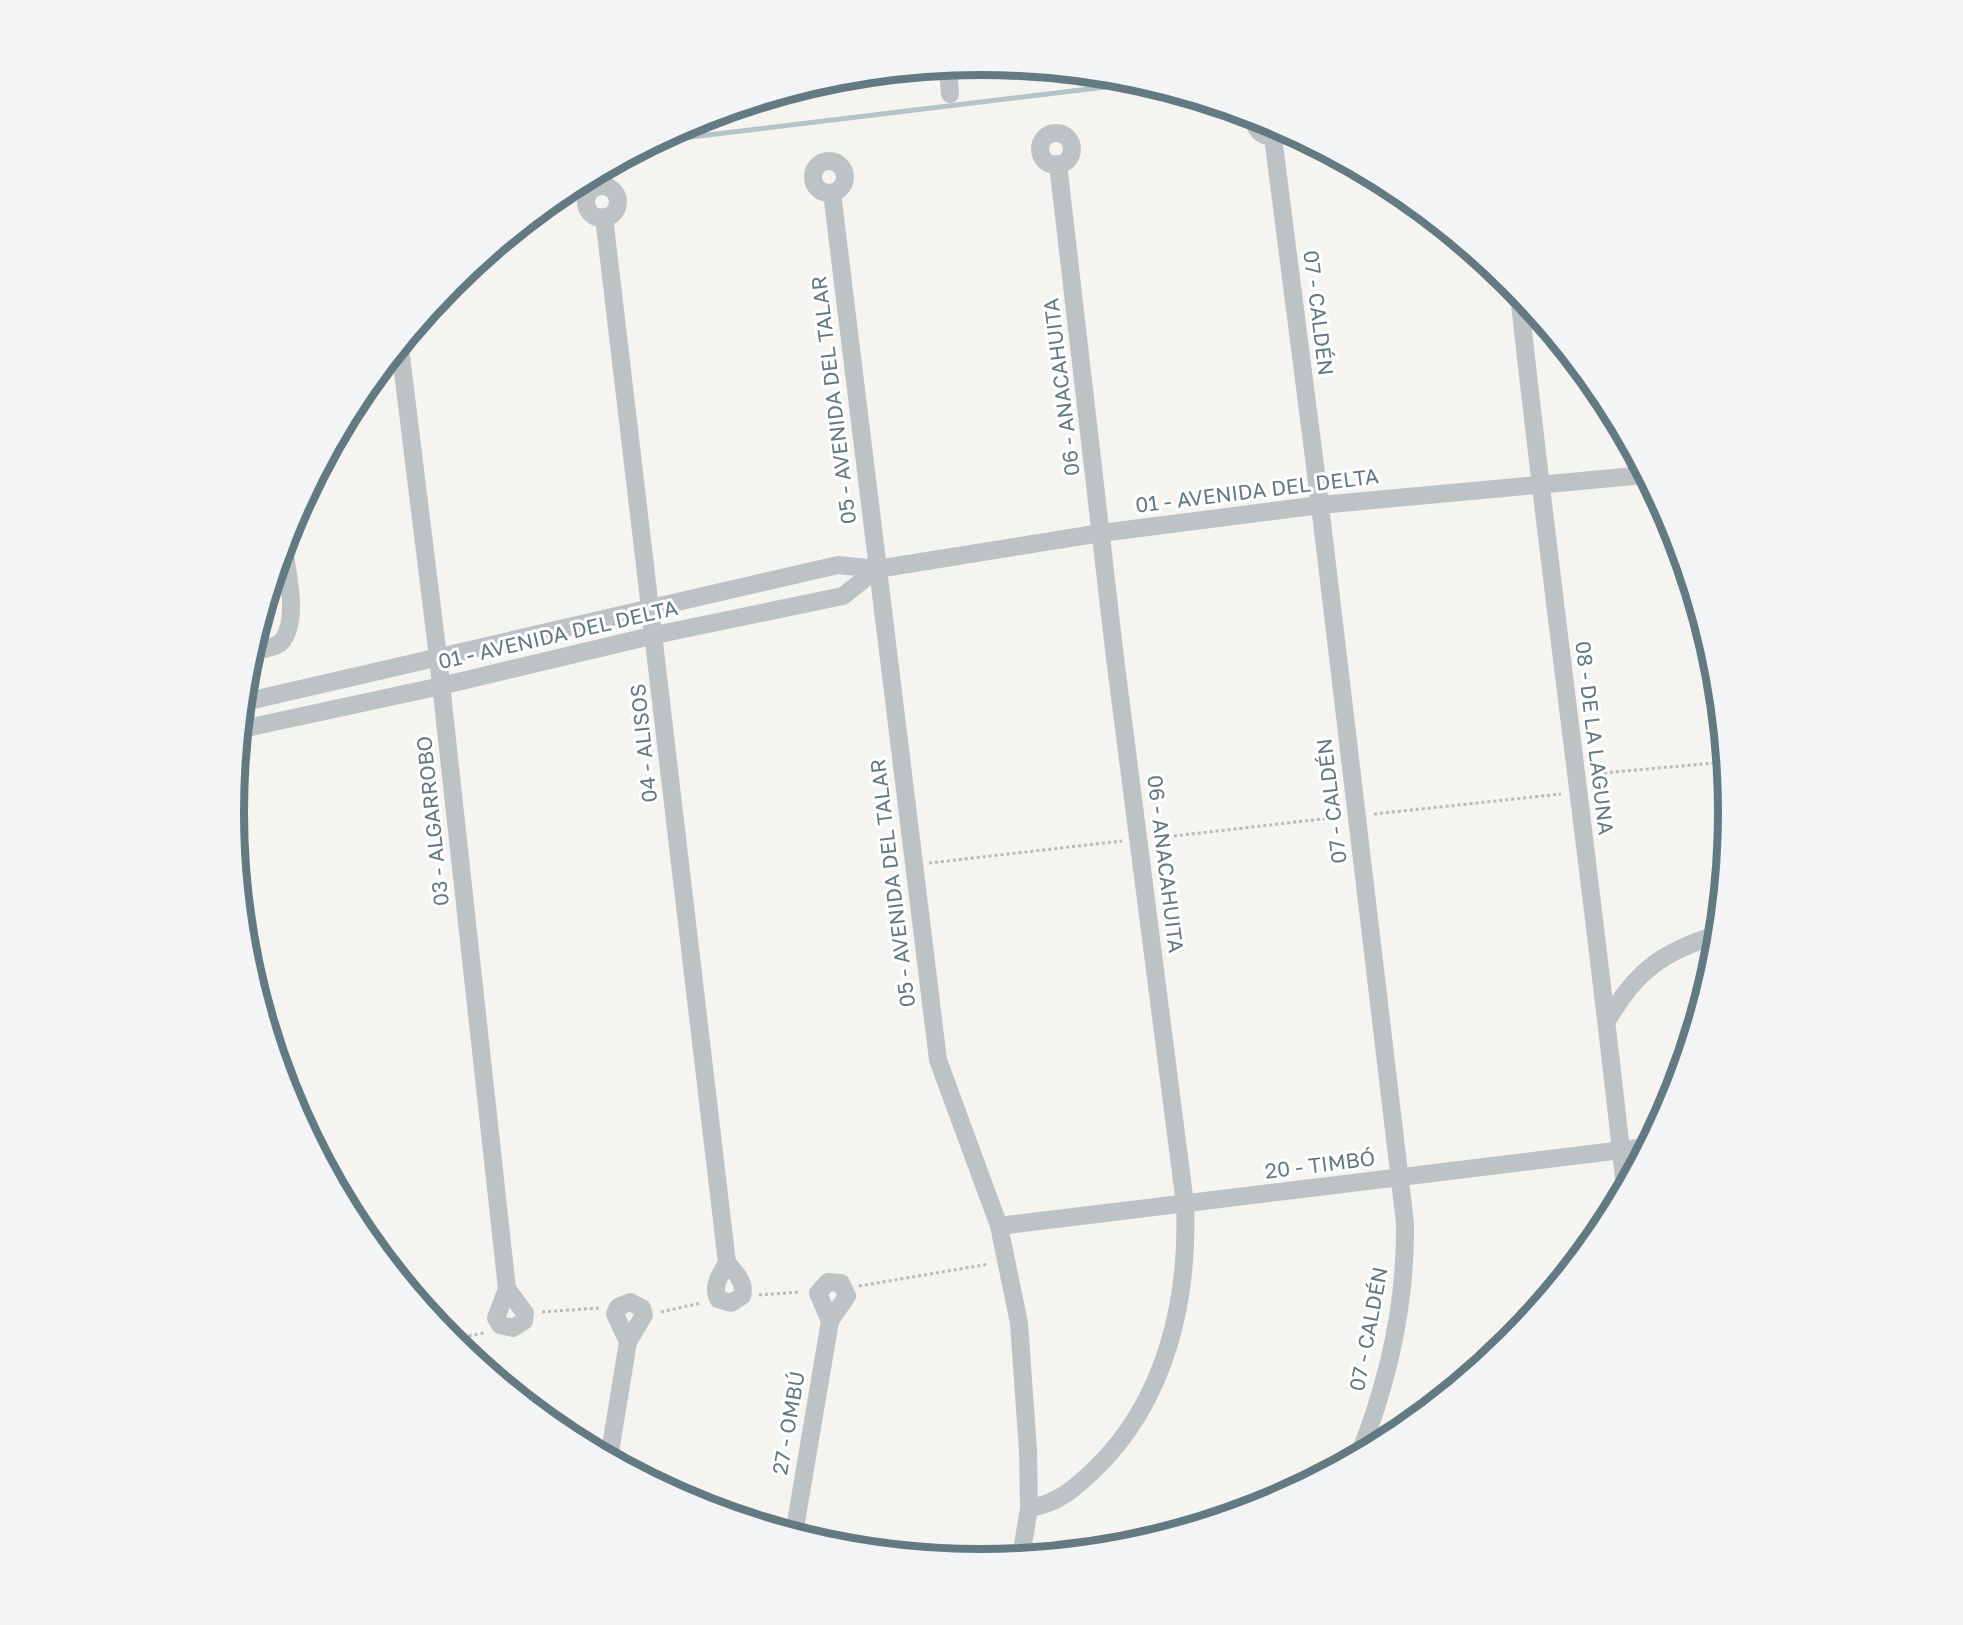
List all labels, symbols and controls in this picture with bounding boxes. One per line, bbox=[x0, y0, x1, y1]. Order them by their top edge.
street label: 07 - CALDÉN bbox=[1298, 249, 1340, 377]
street label: 05 - AVENIDA DEL TALAR bbox=[805, 274, 861, 526]
street label: 06 - ANACAHUITA bbox=[1037, 297, 1085, 478]
street label: 01 - AVENIDA DEL DELTA bbox=[1134, 462, 1380, 518]
street label: 01 - AVENIDA DEL DELTA bbox=[436, 594, 680, 674]
street label: 08 - DE LA LAGUNA bbox=[1570, 639, 1620, 836]
street label: 04 - ALISOS bbox=[624, 682, 662, 804]
street label: 03 - ALGARROBO bbox=[410, 735, 454, 908]
street label: 07 - CALDÉN bbox=[1310, 737, 1352, 865]
street label: 05 - AVENIDA DEL TALAR bbox=[864, 757, 920, 1009]
street label: 06 - ANACAHUITA bbox=[1142, 773, 1190, 954]
street label: 20 - TIMBÓ bbox=[1263, 1144, 1376, 1184]
street label: 07 - CALDÉN bbox=[1343, 1264, 1393, 1393]
street label: 27 - OMBÚ bbox=[766, 1369, 810, 1477]

